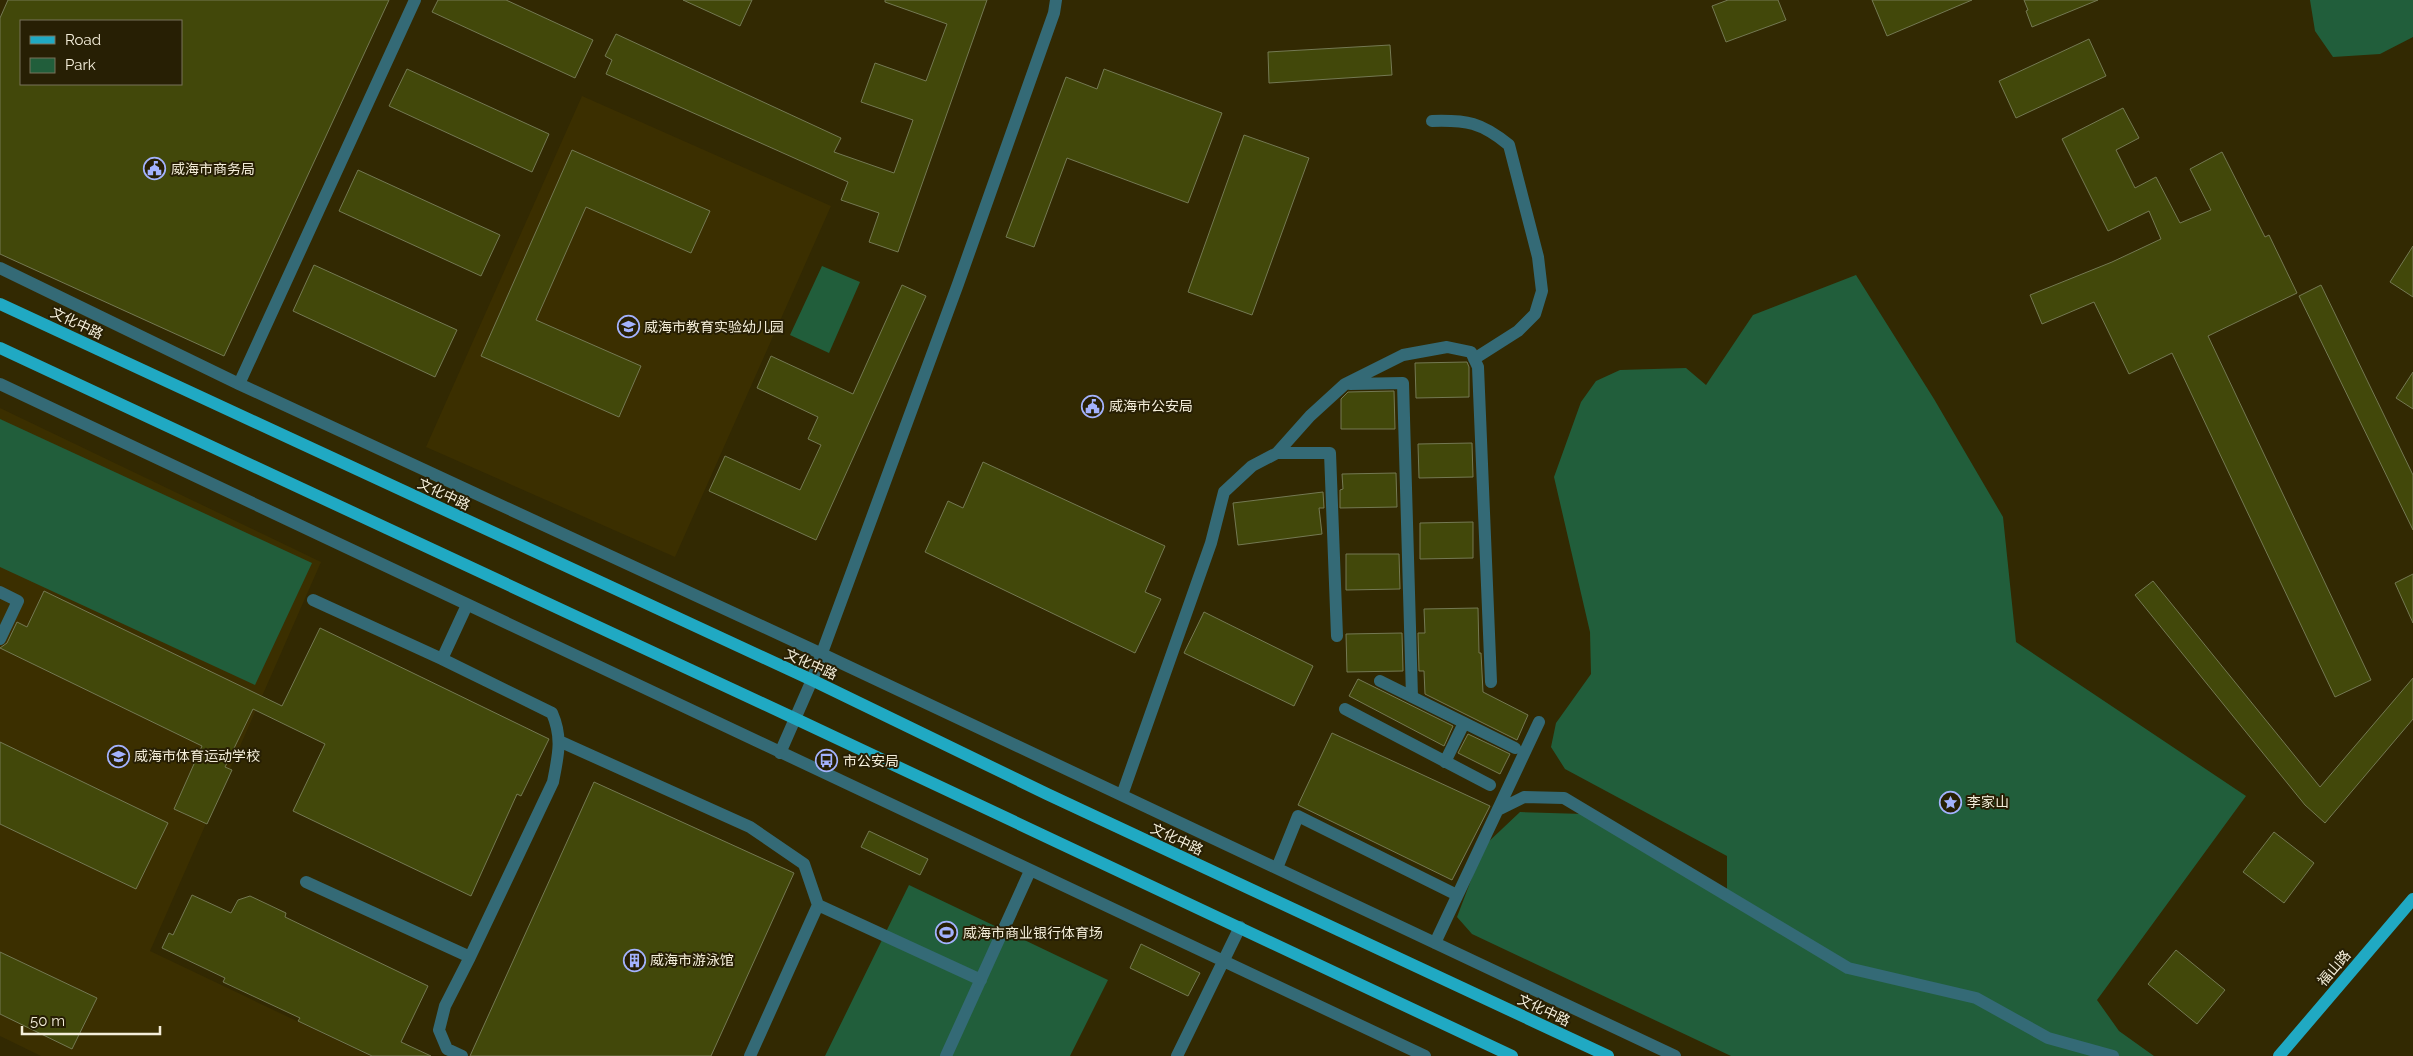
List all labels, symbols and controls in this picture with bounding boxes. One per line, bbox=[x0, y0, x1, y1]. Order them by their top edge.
legend bbox=[20, 20, 182, 85]
text: Road bbox=[65, 31, 101, 49]
text: Park bbox=[65, 56, 96, 74]
public building icon: 威海市商务局 bbox=[143, 157, 167, 181]
place label: 威海市商务局 bbox=[171, 161, 255, 177]
street label: 文化中路 bbox=[48, 304, 106, 342]
school or university icon: 威海市教育实验幼儿园 bbox=[616, 315, 640, 339]
place label: 威海市教育实验幼儿园 bbox=[644, 319, 784, 335]
public building icon: 威海市公安局 bbox=[1081, 394, 1105, 418]
place label: 威海市公安局 bbox=[1109, 398, 1193, 414]
street label: 文化中路 bbox=[415, 475, 473, 513]
street label: 文化中路 bbox=[782, 645, 840, 683]
school or university icon: 威海市体育运动学校 bbox=[106, 744, 130, 768]
place label: 威海市体育运动学校 bbox=[134, 748, 260, 764]
bus stop icon: 市公安局 bbox=[815, 749, 839, 773]
place label: 市公安局 bbox=[843, 753, 899, 769]
place icon: 李家山 bbox=[1939, 790, 1963, 814]
place label: 李家山 bbox=[1967, 794, 2009, 810]
street label: 文化中路 bbox=[1148, 820, 1206, 858]
sports icon: 威海市商业银行体育场 bbox=[935, 921, 959, 945]
place label: 威海市商业银行体育场 bbox=[963, 925, 1103, 941]
street label: 福山路 bbox=[2314, 947, 2354, 989]
building icon: 威海市游泳馆 bbox=[622, 948, 646, 972]
place label: 威海市游泳馆 bbox=[650, 952, 734, 968]
street label: 文化中路 bbox=[1515, 991, 1573, 1029]
scale bar bbox=[22, 1004, 160, 1036]
text: 50 m bbox=[30, 1012, 65, 1030]

